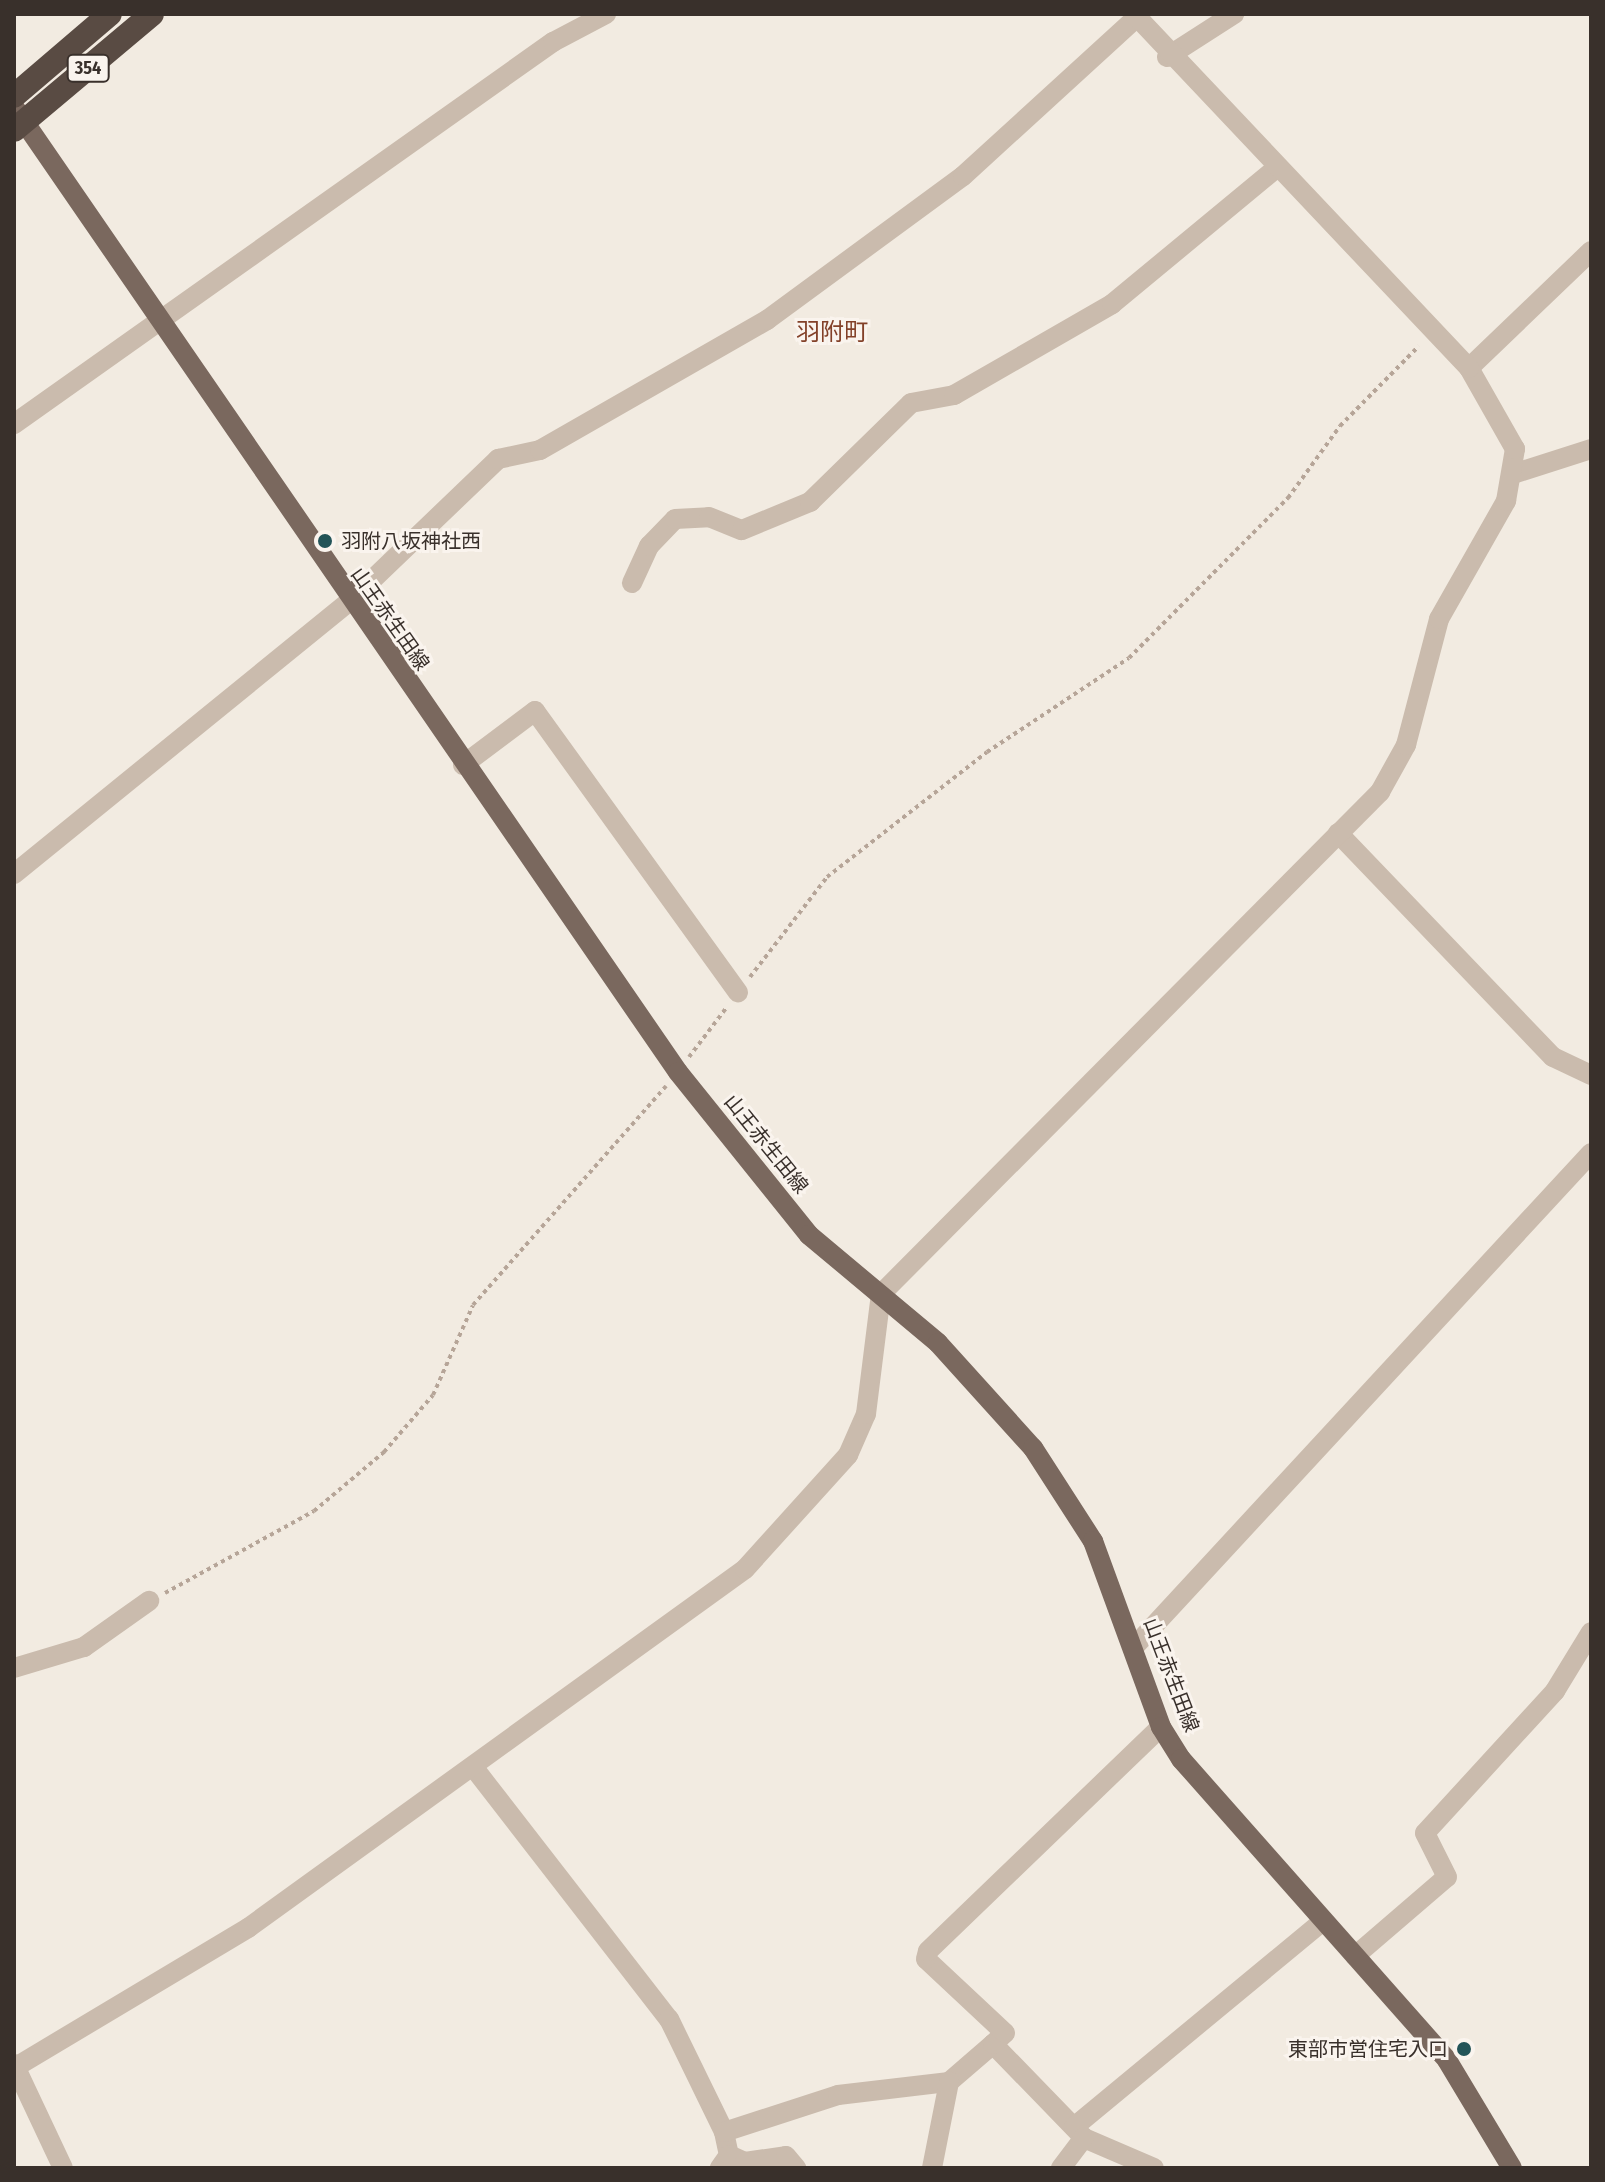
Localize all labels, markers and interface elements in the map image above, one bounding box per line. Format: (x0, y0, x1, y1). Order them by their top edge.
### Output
road number: 354 (66, 54, 110, 82)
district label: 羽附町 (796, 319, 868, 347)
place label: 羽附八坂神社西 (341, 529, 481, 553)
marker: 羽附八坂神社西 (316, 532, 334, 550)
street label: 山王赤生田線 (346, 563, 434, 675)
street label: 山王赤生田線 (719, 1090, 813, 1198)
street label: 山王赤生田線 (1138, 1615, 1204, 1735)
place label: 東部市営住宅入口 (1288, 2037, 1448, 2061)
marker: 東部市営住宅入口 (1455, 2040, 1473, 2058)

